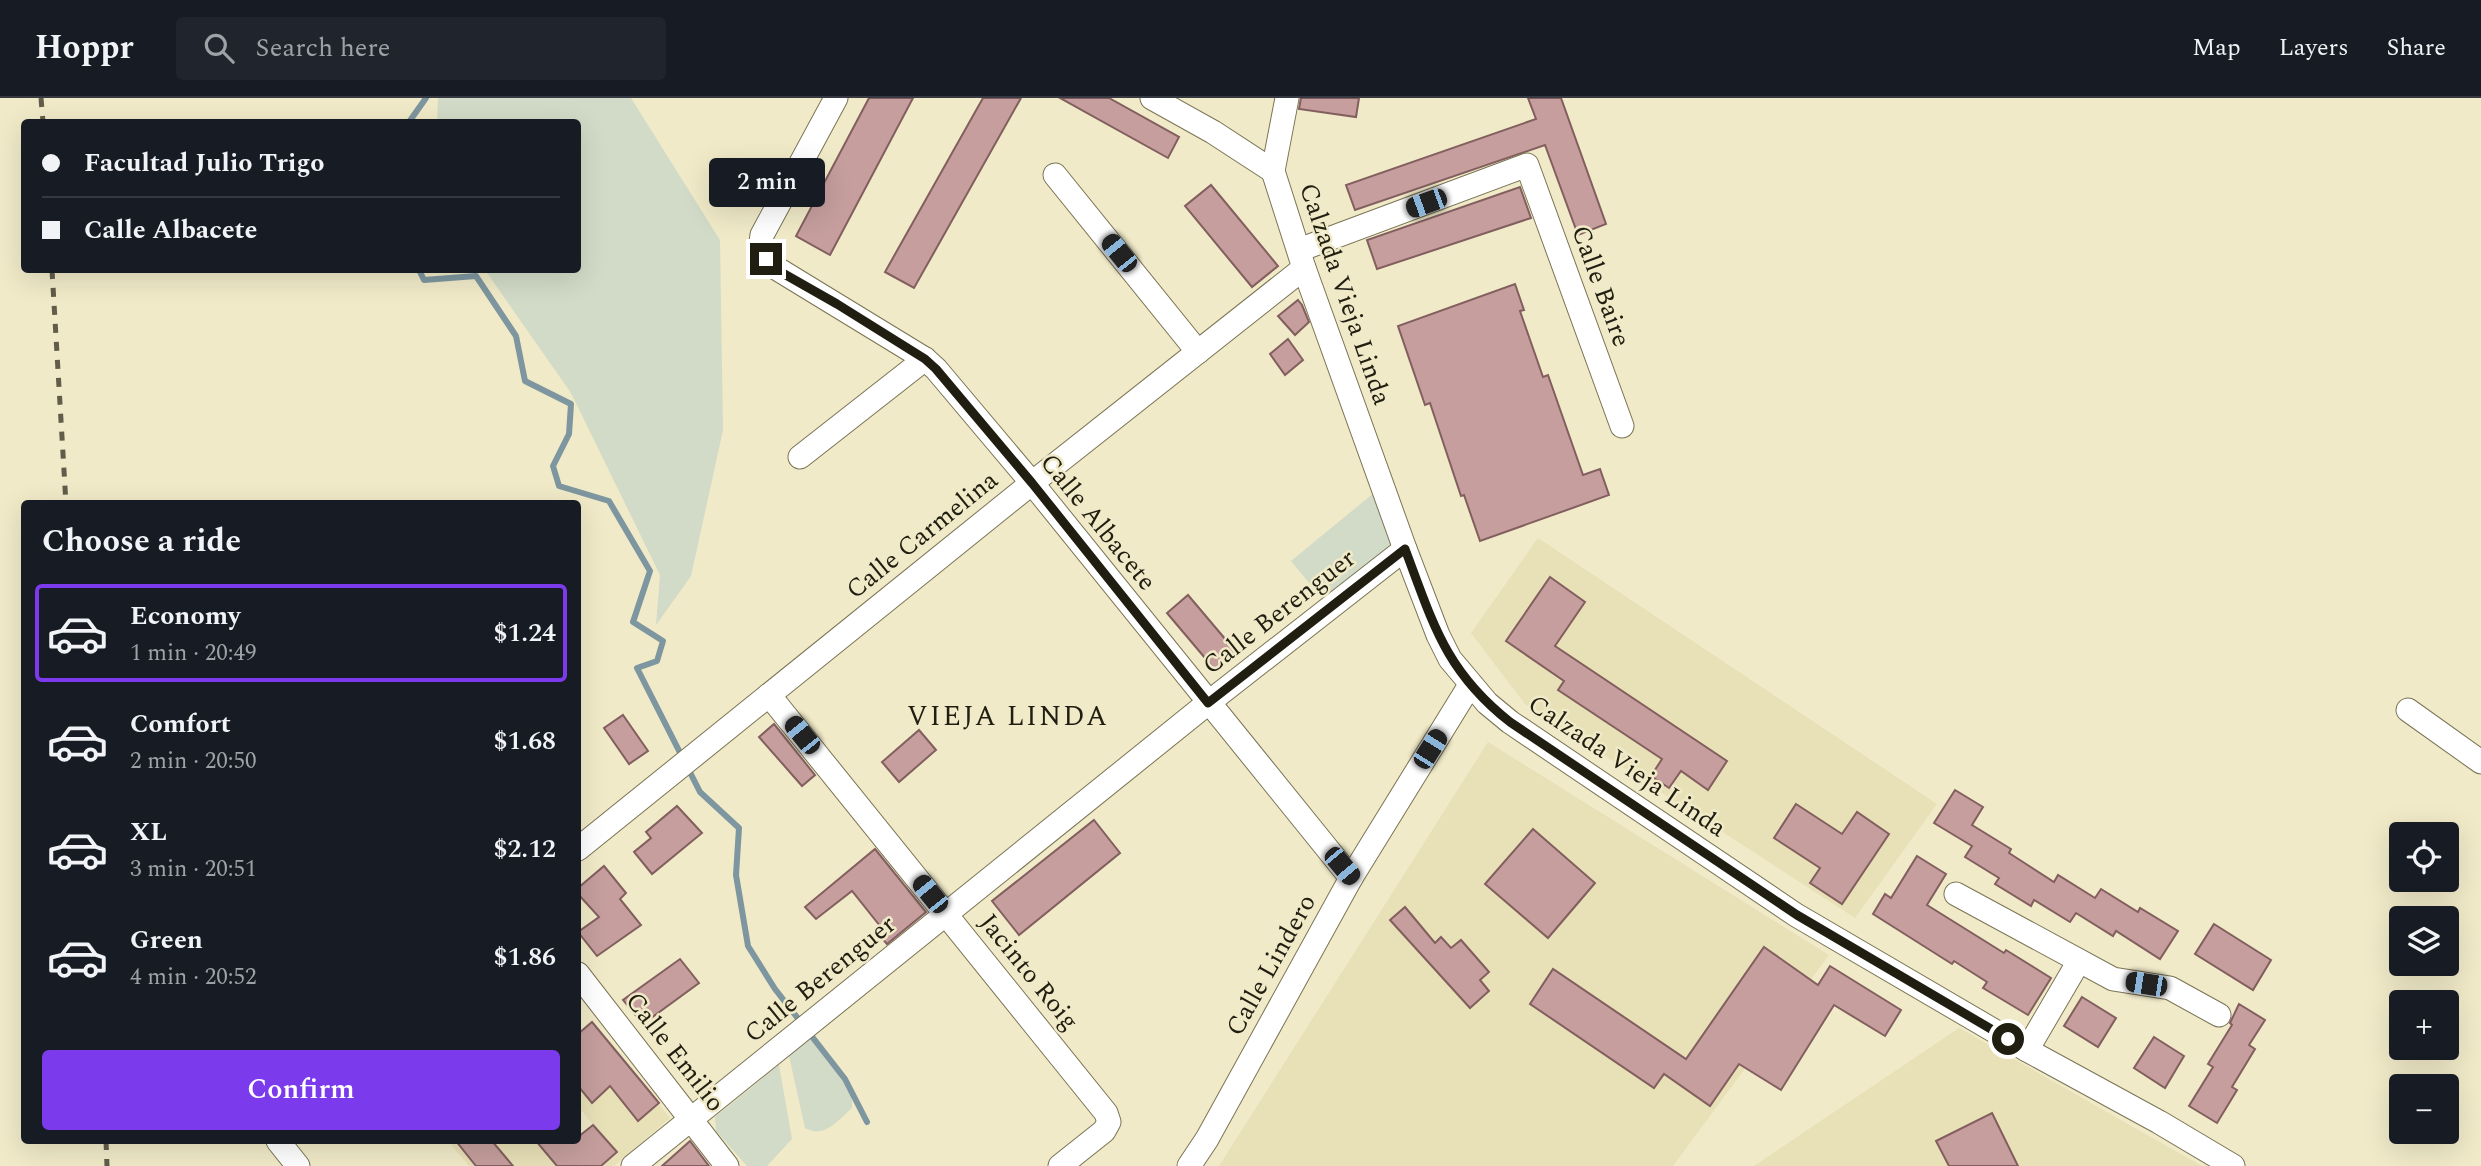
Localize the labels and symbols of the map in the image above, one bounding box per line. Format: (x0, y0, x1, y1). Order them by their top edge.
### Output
callout: 2 min (708, 158, 824, 206)
street label: Calzada Vieja Linda (1288, 178, 1402, 411)
car (1403, 186, 1450, 220)
street label: Calle Baire (1561, 220, 1641, 352)
car (1098, 230, 1141, 276)
route end (750, 243, 782, 275)
street label: Calle Albacete (1030, 445, 1166, 599)
street label: Calle Carmelina (837, 461, 1007, 609)
street label: Calle Berenguer (1194, 539, 1364, 685)
street label: Calzada Vieja Linda (1519, 684, 1735, 848)
district label: VIEJA LINDA (907, 695, 1109, 738)
car (781, 712, 824, 758)
car (1410, 726, 1451, 772)
car (1321, 843, 1364, 889)
car (909, 871, 952, 917)
street label: Calle Lindero (1215, 887, 1327, 1043)
street label: Calle Berenguer (735, 905, 905, 1053)
street label: Jacinto Roig (969, 905, 1089, 1039)
car (2124, 970, 2169, 998)
street label: Calle Emilio (615, 983, 735, 1121)
route start (1992, 1023, 2024, 1055)

